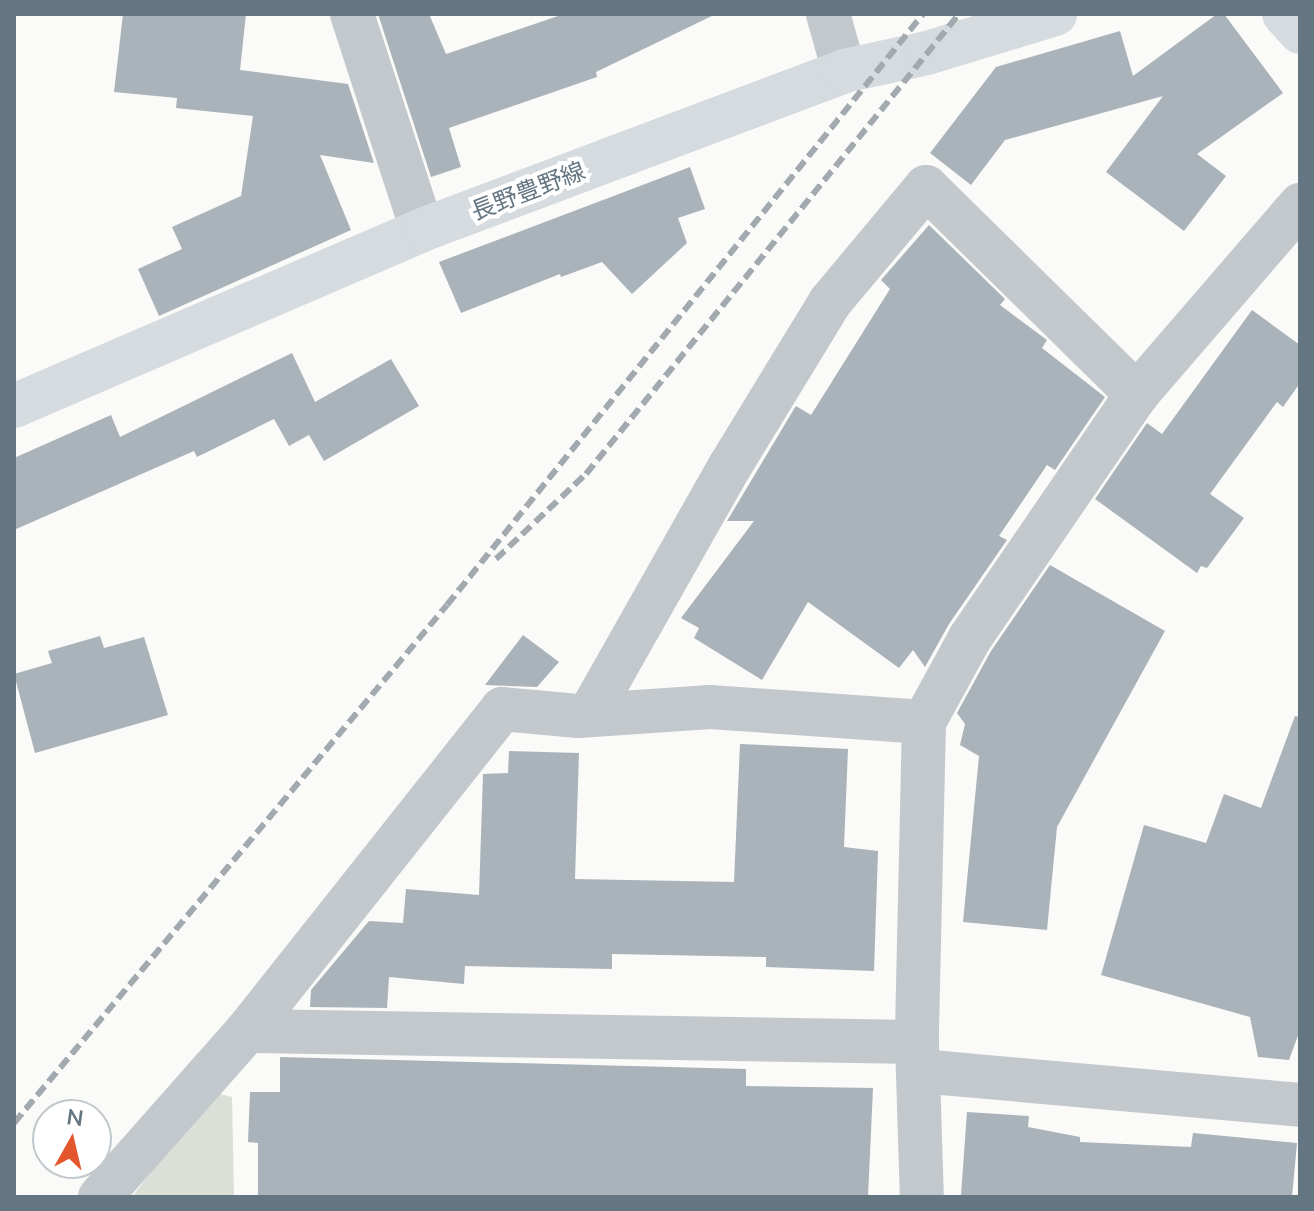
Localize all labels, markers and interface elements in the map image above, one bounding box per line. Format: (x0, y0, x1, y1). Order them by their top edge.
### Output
street label: 長野豊野線 (467, 156, 589, 226)
north arrow (32, 1099, 112, 1179)
text: N (65, 1102, 85, 1132)

